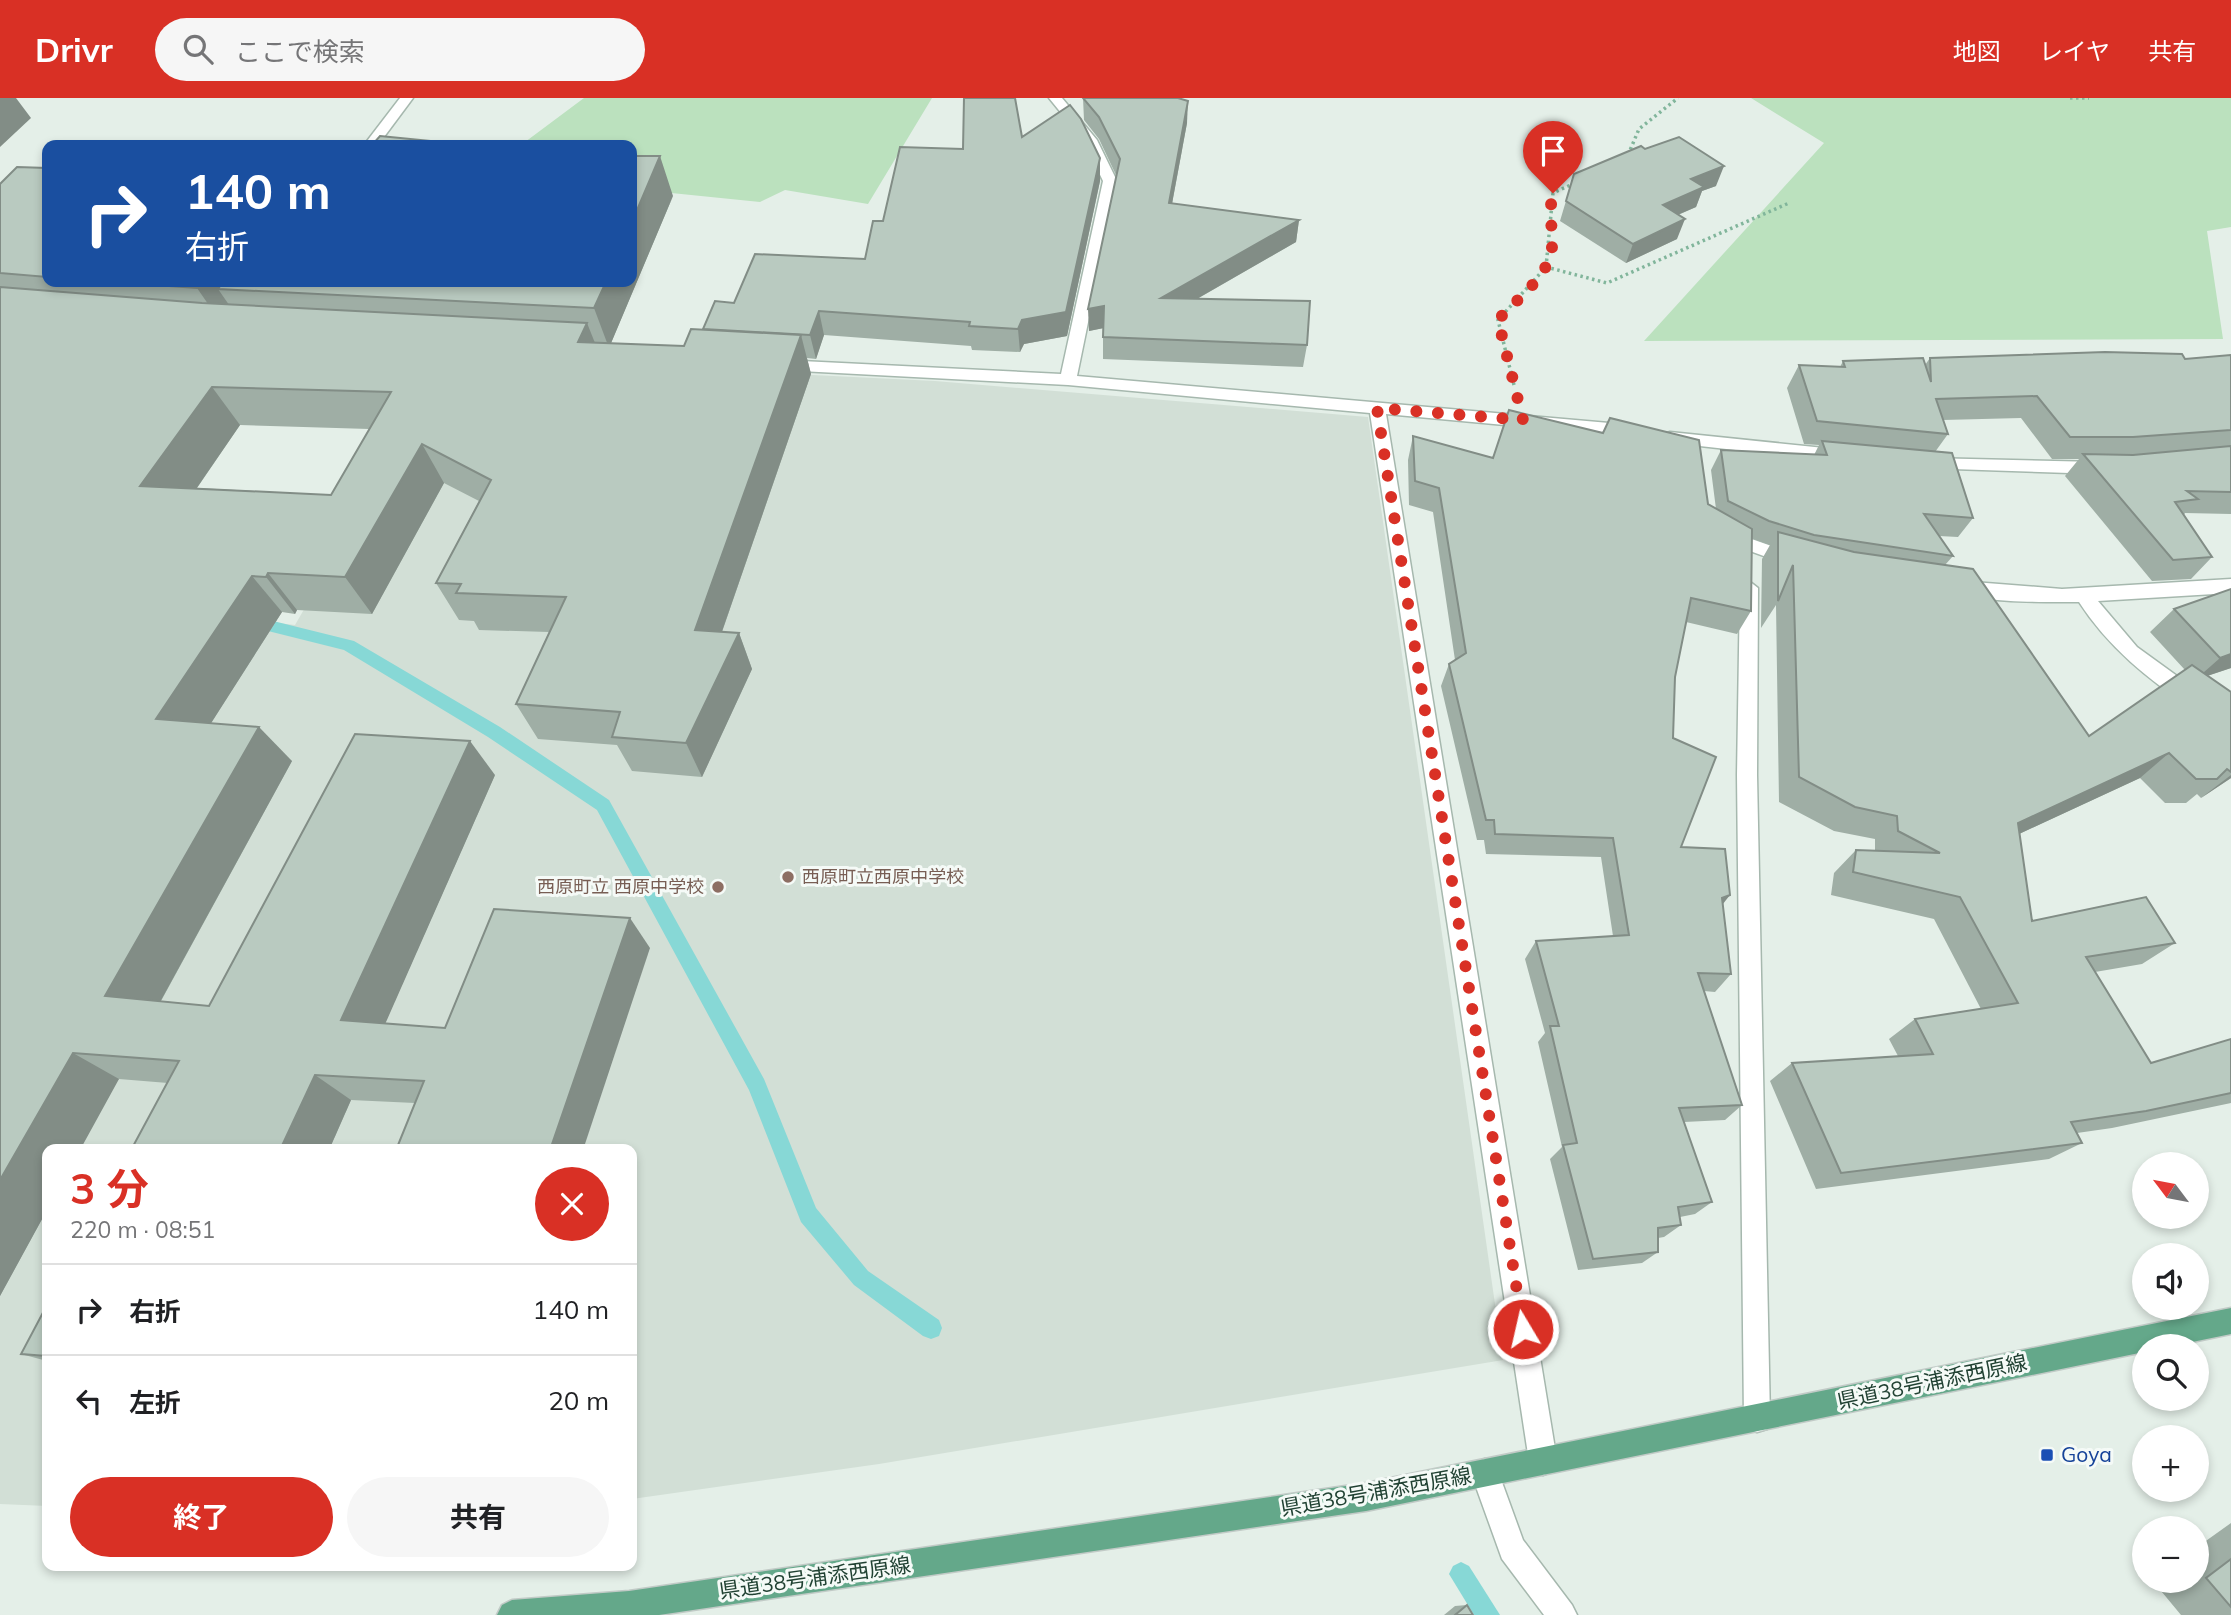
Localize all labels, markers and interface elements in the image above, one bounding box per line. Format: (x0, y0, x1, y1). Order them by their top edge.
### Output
search box (155, 18, 645, 81)
text: Drivr (35, 29, 113, 70)
icon: search (179, 30, 217, 68)
text: ここで検索 (235, 35, 365, 68)
text: 地図 (1953, 36, 2001, 66)
text: レイヤ (2039, 36, 2110, 66)
text: 共有 (2148, 36, 2196, 66)
pin (1523, 121, 1583, 193)
icon: arrive (1534, 132, 1572, 170)
text: 140 m (185, 160, 331, 221)
icon: right (70, 168, 161, 259)
text: 右折 (185, 226, 249, 266)
place label: 西原町立西原中学校 (802, 865, 964, 888)
marker: 西原町立西原中学校 (780, 869, 796, 885)
place label: 西原町立 西原中学校 (537, 875, 704, 898)
marker: 西原町立 西原中学校 (710, 879, 726, 895)
north arrow (2132, 1152, 2208, 1228)
map controls (2132, 1152, 2209, 1593)
text: 3 分 (70, 1162, 149, 1215)
button: close (535, 1167, 609, 1241)
text: 220 m · 08:51 (70, 1215, 215, 1244)
button: sound (2132, 1243, 2209, 1320)
icon: right (70, 1291, 108, 1329)
position arrow (1486, 1292, 1560, 1366)
text: 140 m (533, 1293, 609, 1326)
text: 右折 (129, 1295, 181, 1328)
button: search (2132, 1334, 2209, 1411)
street label: 県道38号浦添西原線 (1835, 1348, 2029, 1414)
icon: left (70, 1382, 108, 1420)
text: 20 m (548, 1384, 609, 1417)
text: 左折 (129, 1386, 181, 1419)
button: + (2132, 1425, 2209, 1502)
place label: Goya (2061, 1441, 2112, 1467)
marker: Goya (2039, 1447, 2055, 1463)
street label: 県道38号浦添西原線 (1278, 1461, 1473, 1521)
button: 終了 (70, 1477, 333, 1557)
button: 共有 (347, 1477, 609, 1557)
button: − (2132, 1516, 2209, 1593)
street label: 県道38号浦添西原線 (717, 1551, 912, 1603)

